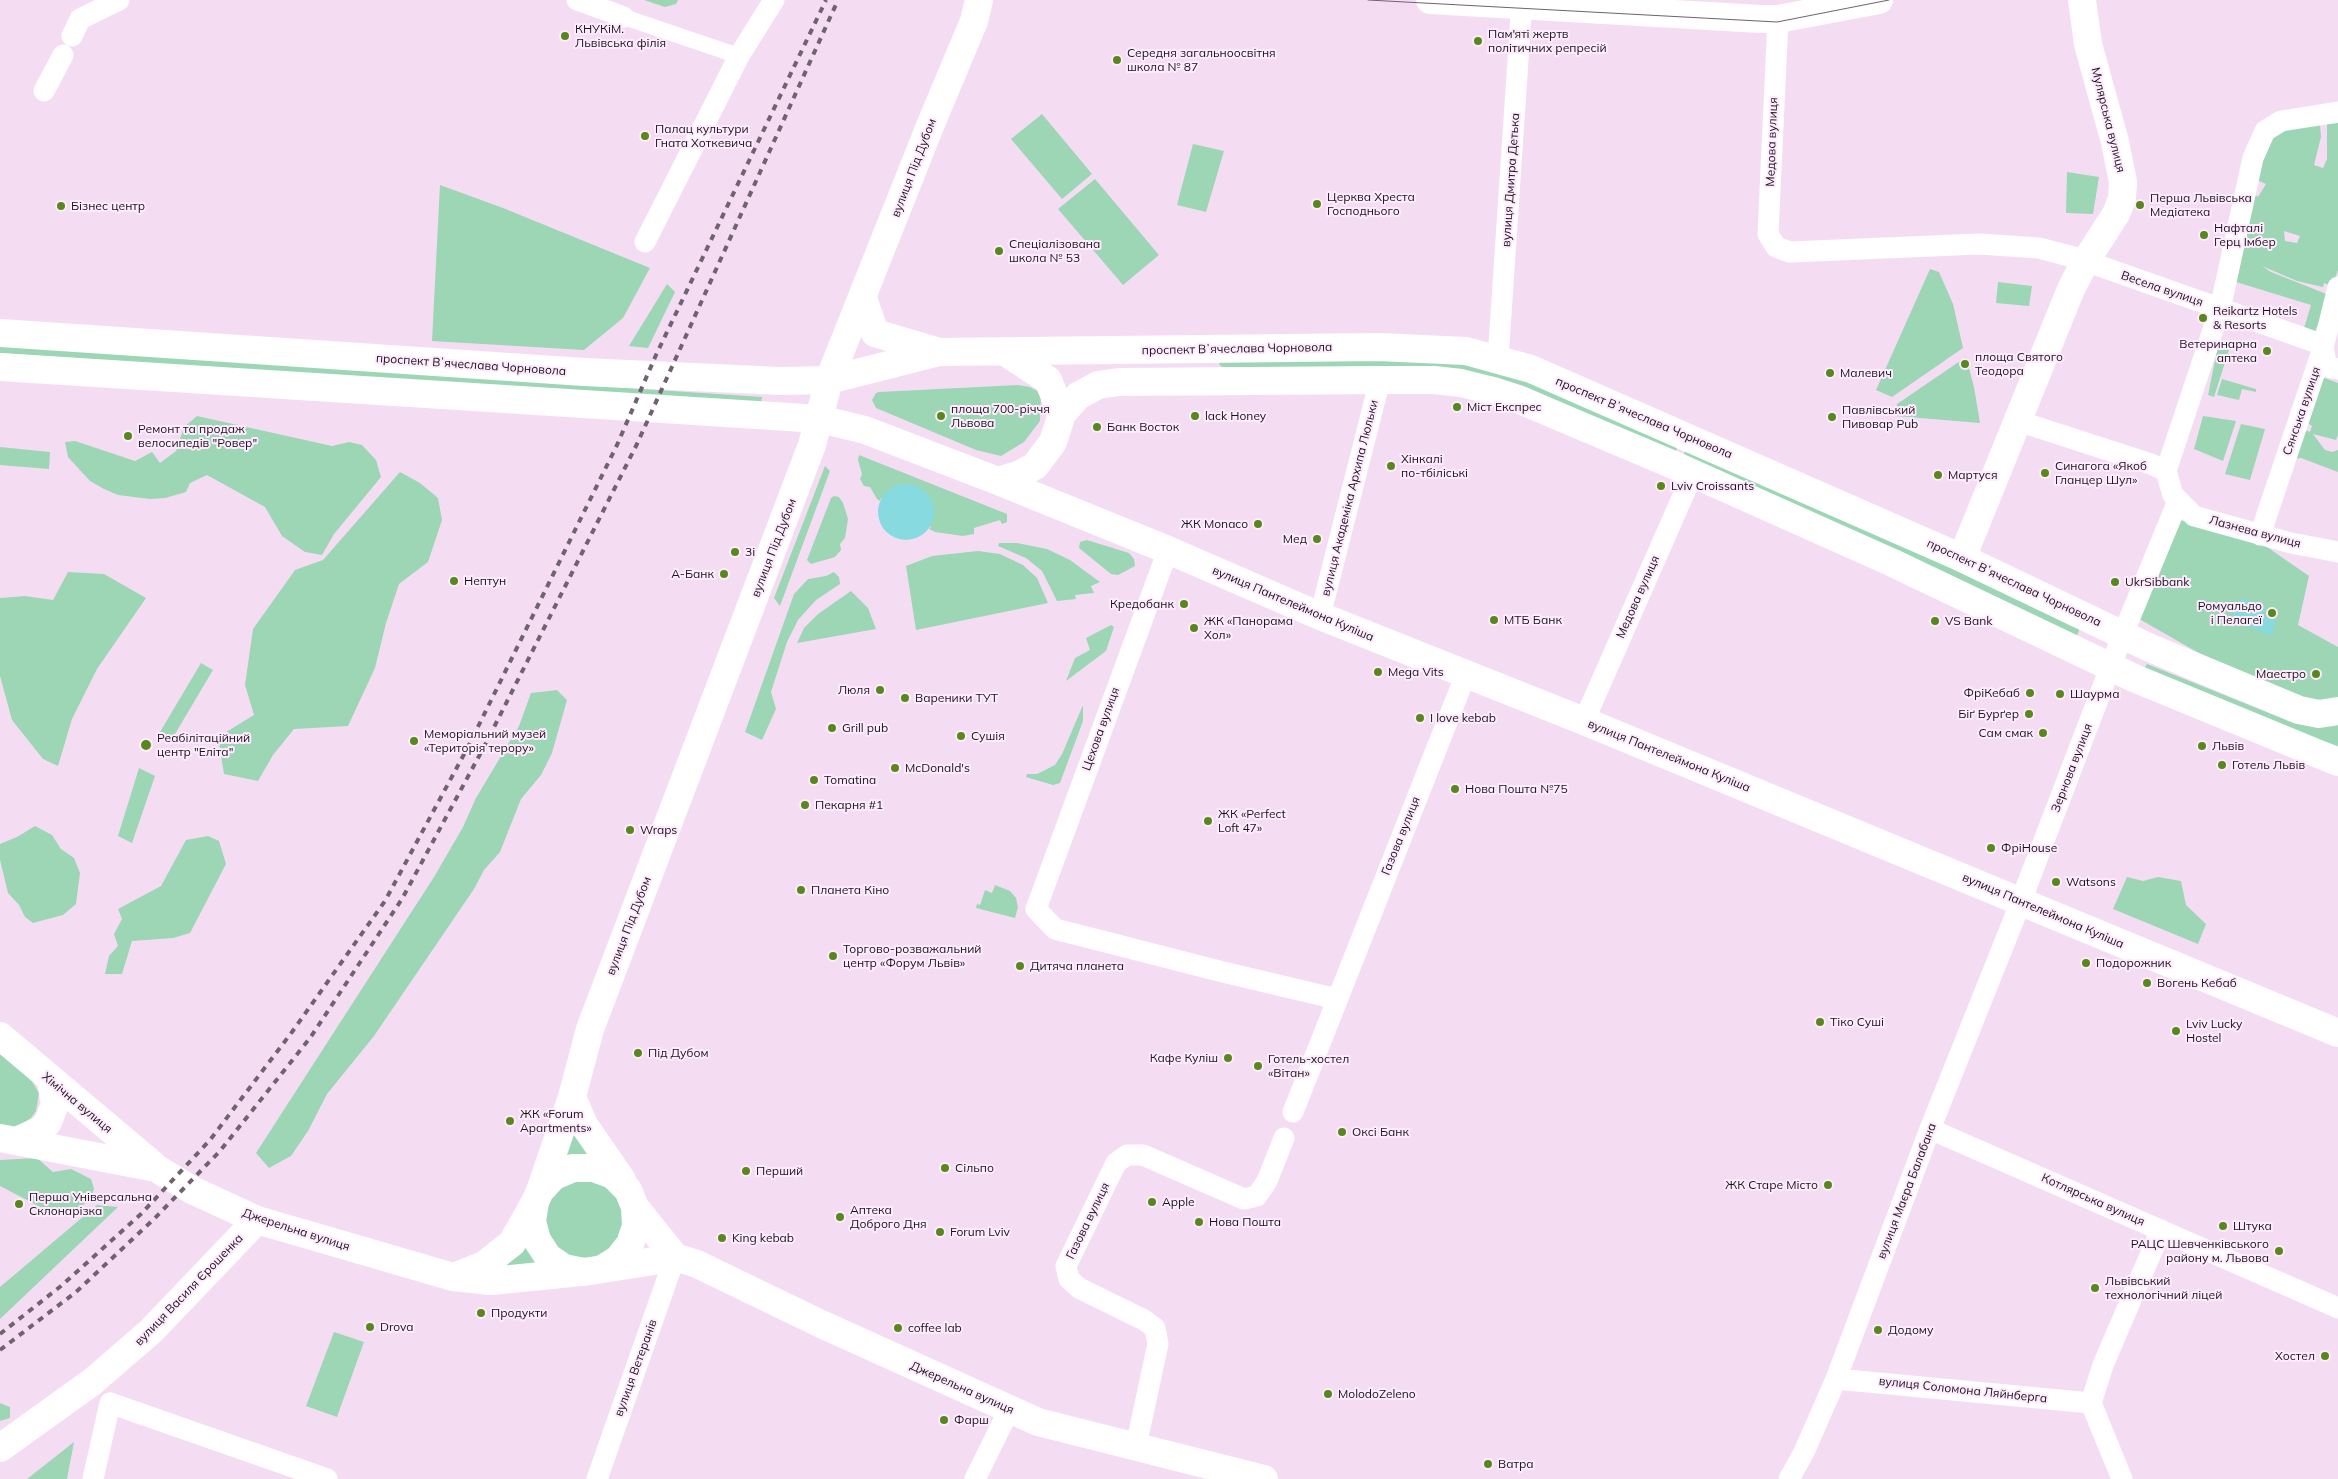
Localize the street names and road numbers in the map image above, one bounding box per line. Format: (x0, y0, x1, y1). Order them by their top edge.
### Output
street label: Мулярська вулиця (2088, 66, 2128, 174)
street label: Медова вулиця (1763, 97, 1781, 187)
street label: вулиця Дмитра Детька (1499, 113, 1523, 247)
street label: вулиця Під Дубом (889, 117, 939, 219)
street label: Весела вулиця (2119, 268, 2205, 310)
street label: проспект Вʼячеслава Чорновола (1142, 340, 1332, 358)
street label: проспект Вʼячеслава Чорновола (375, 351, 567, 379)
street label: Сянська вулиця (2280, 365, 2324, 457)
street label: проспект Вʼячеслава Чорновола (1553, 374, 1735, 462)
street label: вулиця Академіка Архипа Люльки (1319, 398, 1381, 598)
street label: вулиця Під Дубом (749, 497, 799, 599)
street label: Лазнева вулиця (2208, 513, 2302, 551)
street label: проспект Вʼячеслава Чорновола (1925, 536, 2103, 630)
street label: Медова вулиця (1613, 553, 1663, 641)
street label: вулиця Пантелеймона Куліша (1210, 563, 1376, 645)
street label: Цехова вулиця (1079, 685, 1123, 773)
street label: вулиця Пантелеймона Куліша (1586, 717, 1752, 795)
street label: Зернова вулиця (2048, 722, 2096, 814)
street label: Газова вулиця (1379, 795, 1423, 877)
street label: вулиця Пантелеймона Куліша (1960, 870, 2126, 952)
street label: вулиця Під Дубом (604, 875, 654, 977)
street label: Хімічна вулиця (39, 1069, 115, 1137)
street label: вулиця Маєра Балабана (1874, 1121, 1940, 1261)
street label: Котлярська вулиця (2039, 1171, 2147, 1229)
street label: Газова вулиця (1063, 1180, 1113, 1262)
street label: Джерельна вулиця (240, 1206, 352, 1254)
street label: вулиця Василя Єрошенка (132, 1231, 246, 1349)
street label: вулиця Ветеранів (612, 1317, 660, 1419)
street label: Джерельна вулиця (908, 1359, 1016, 1417)
street label: вулиця Соломона Ляйнберга (1878, 1374, 2048, 1406)

